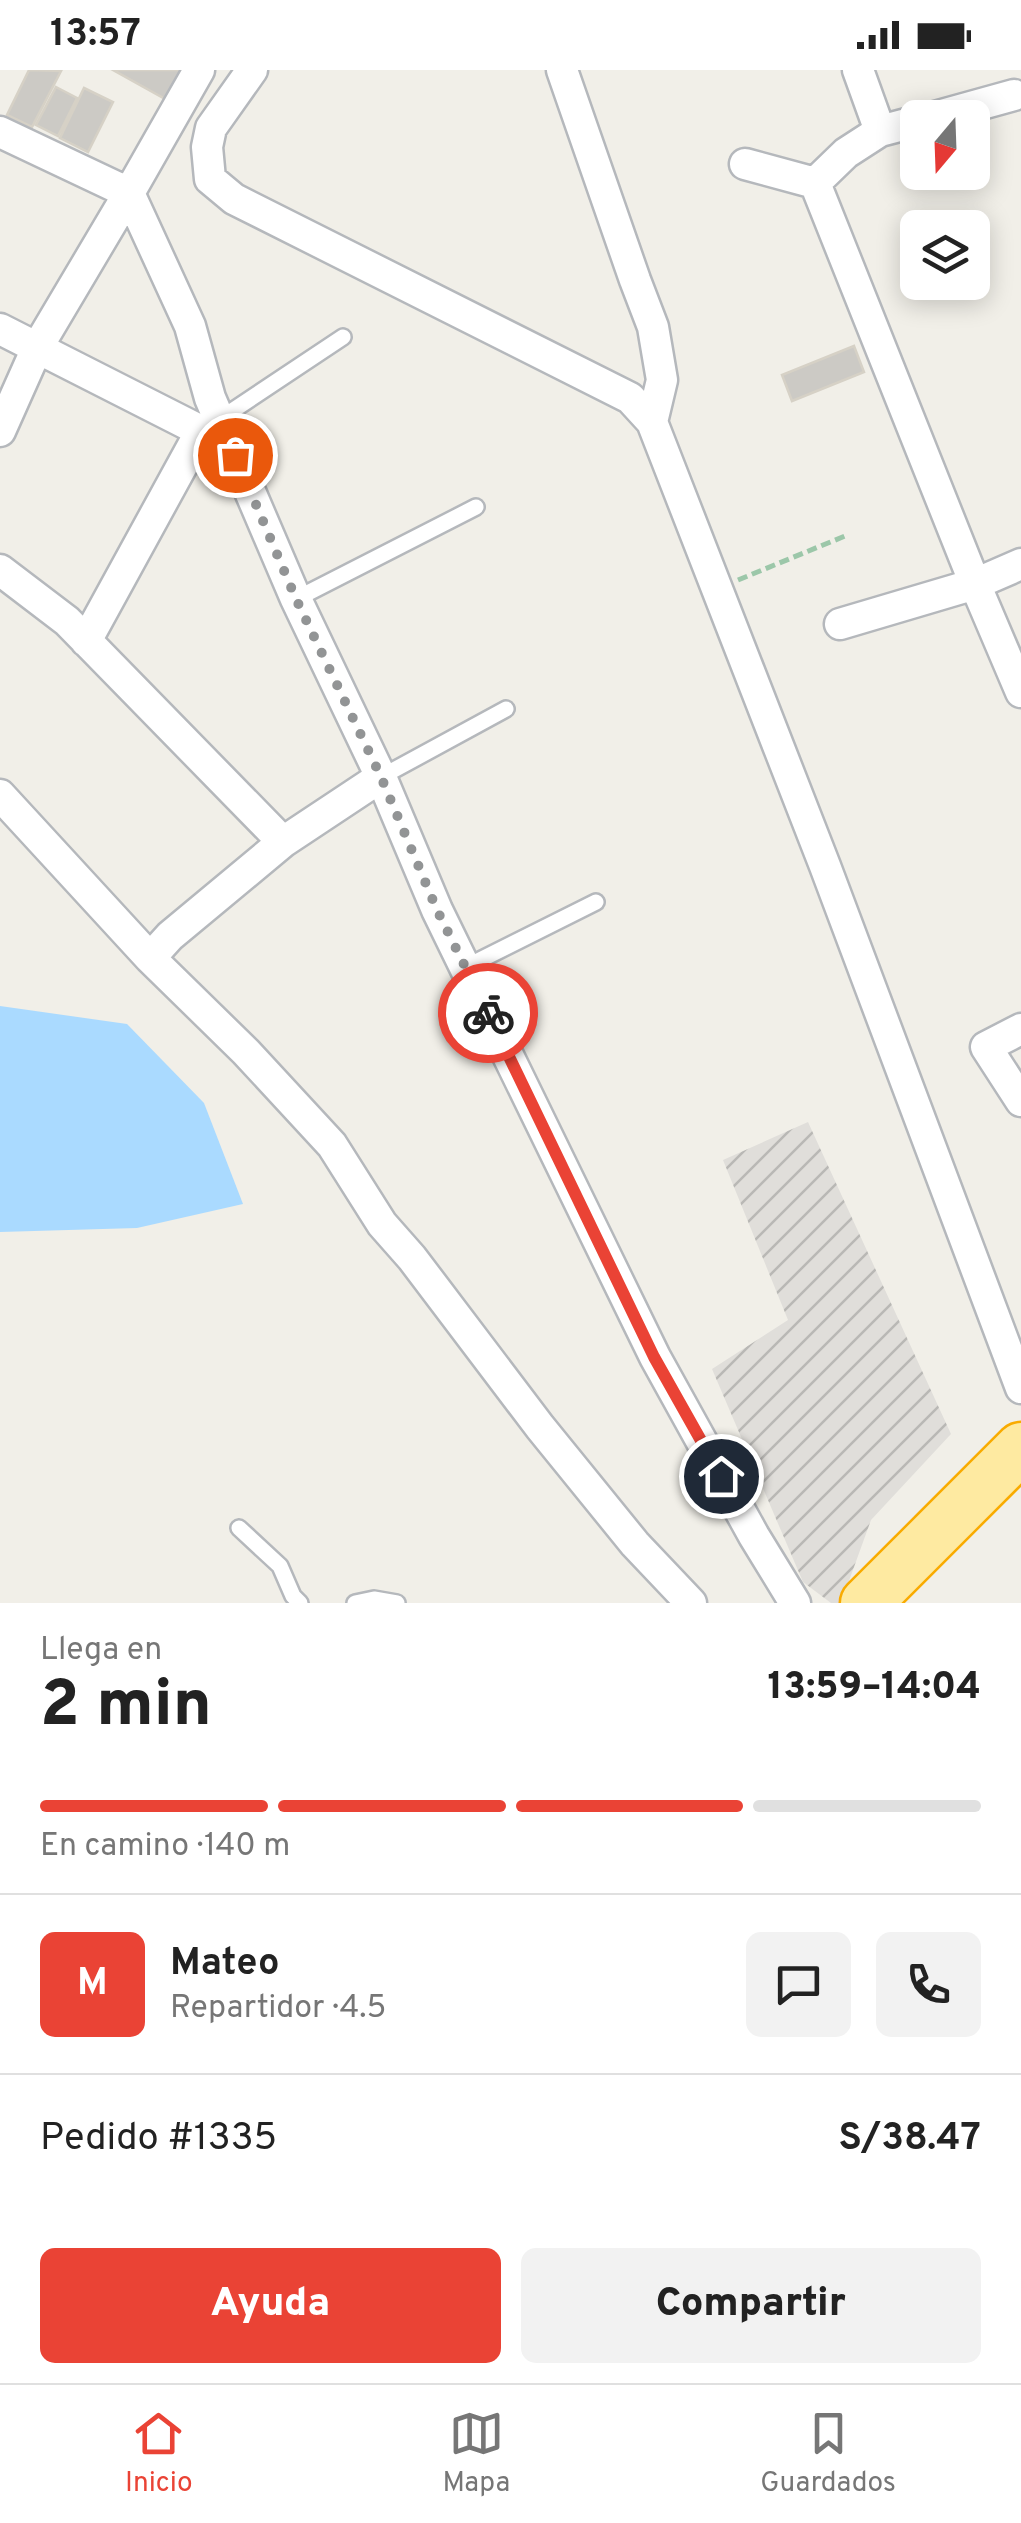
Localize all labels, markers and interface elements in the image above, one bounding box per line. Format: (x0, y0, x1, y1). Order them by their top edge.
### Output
text: 13:57 (50, 11, 141, 60)
north arrow (900, 100, 990, 190)
map controls (900, 100, 990, 300)
button: layers (900, 210, 990, 300)
pin (193, 413, 278, 498)
icon: bag (208, 428, 263, 483)
courier (438, 963, 538, 1063)
icon: bike (461, 986, 516, 1041)
pin (679, 1434, 764, 1519)
icon: home (694, 1449, 749, 1504)
text: Llega en (40, 1631, 162, 1671)
text: 13:59–14:04 (768, 1664, 981, 1713)
text: 2 min (40, 1667, 212, 1749)
text: En camino · 140 m (40, 1827, 290, 1867)
button: chat (746, 1932, 851, 2037)
button: phone (876, 1932, 981, 2037)
text: Mateo (170, 1940, 280, 1989)
text: M (77, 1960, 108, 2009)
text: Repartidor · 4.5 (170, 1989, 386, 2029)
text: Pedido #1335 (40, 2115, 277, 2164)
text: S/38.47 (839, 2115, 981, 2164)
button: Ayuda (40, 2248, 501, 2363)
button: Compartir (521, 2248, 981, 2363)
tab: Inicio (125, 2406, 193, 2502)
tab: Mapa (443, 2406, 510, 2502)
tab: Guardados (760, 2406, 896, 2502)

